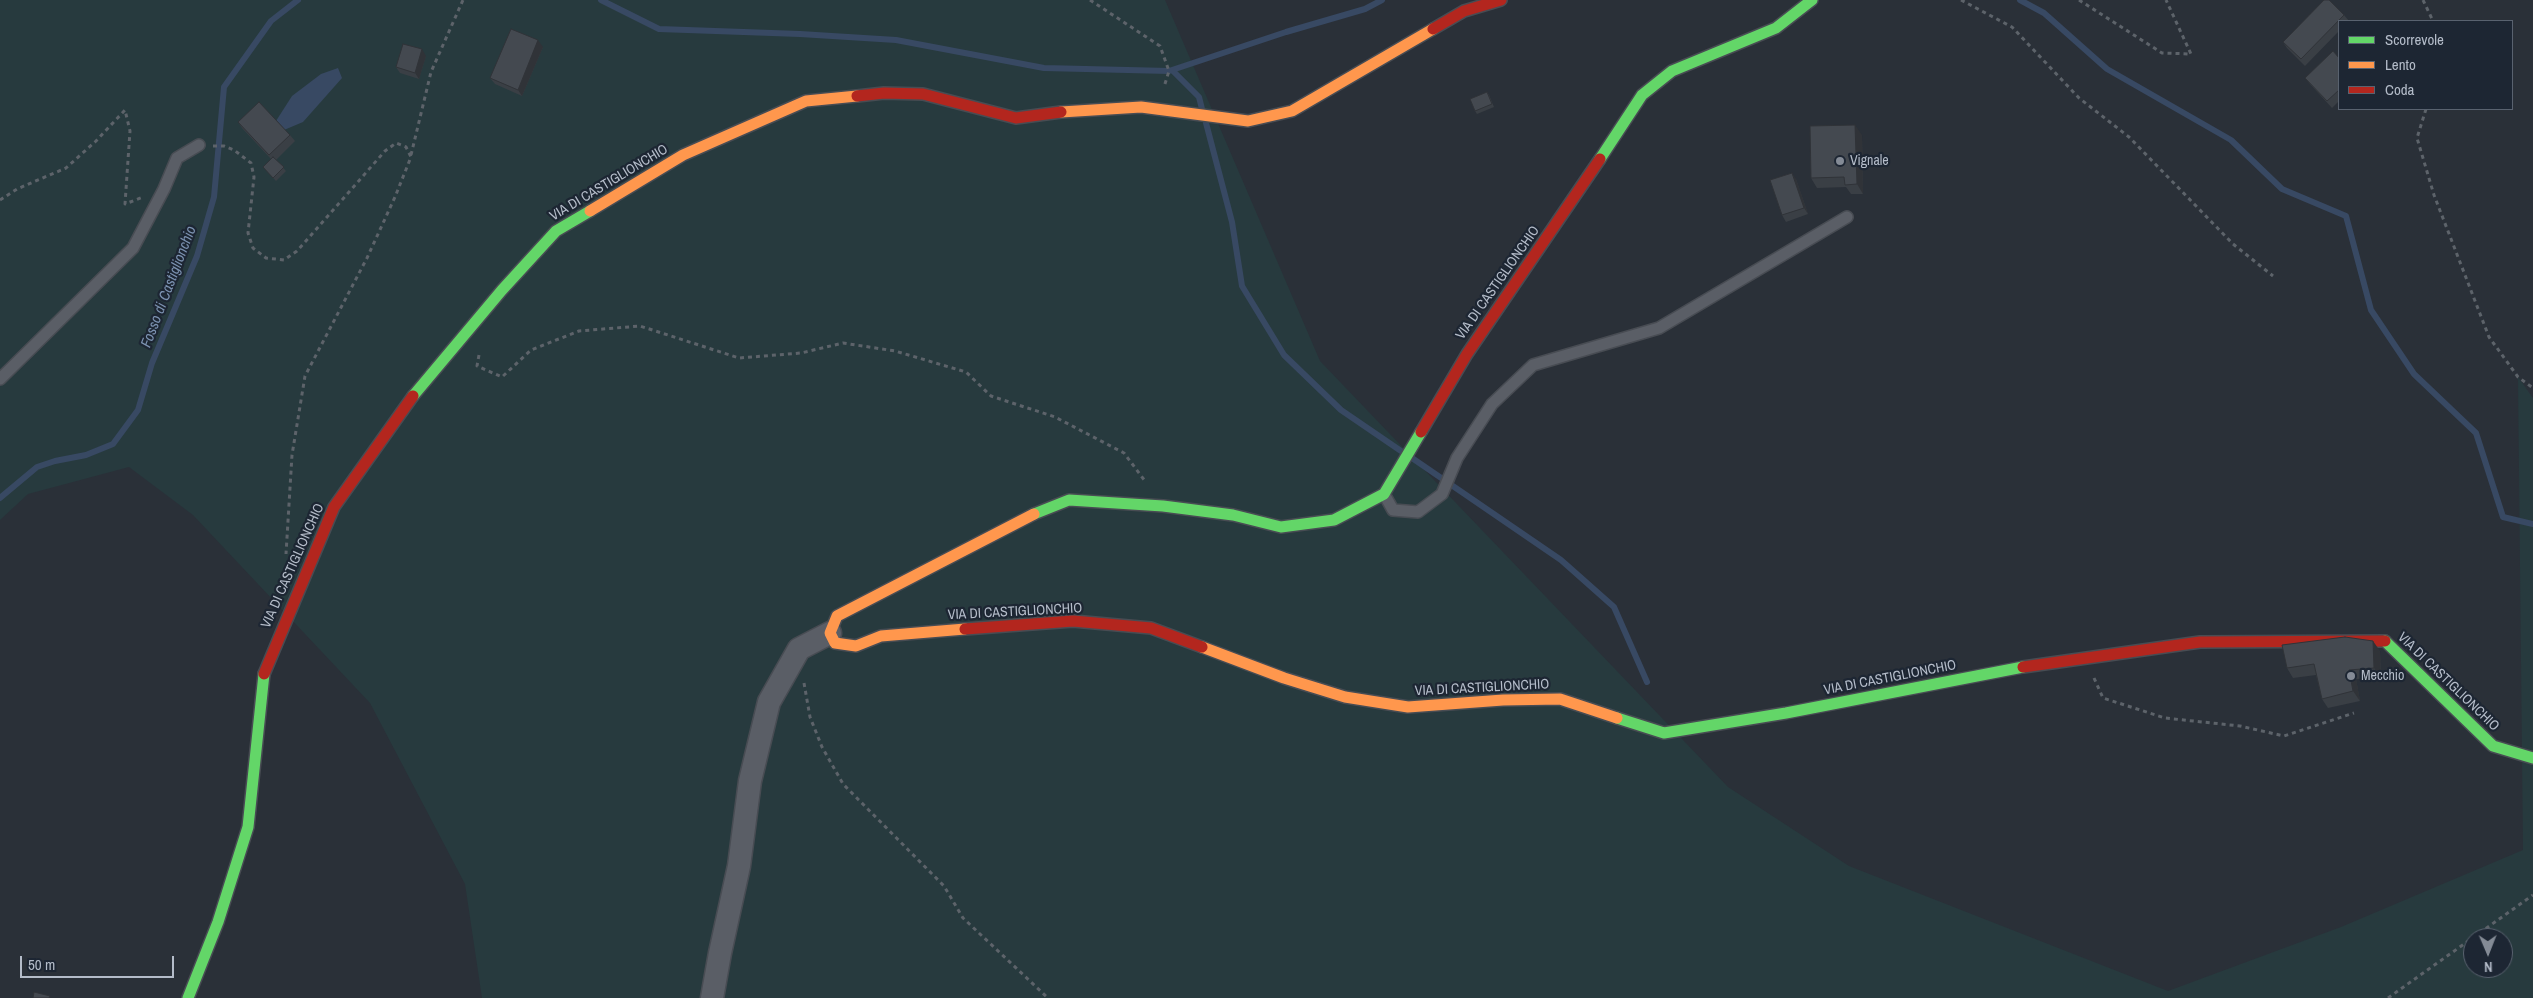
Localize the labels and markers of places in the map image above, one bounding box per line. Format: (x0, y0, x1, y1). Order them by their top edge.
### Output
place label: Vignale (1850, 153, 1889, 169)
marker: Vignale (1834, 155, 1846, 167)
place label: Mecchio (2361, 668, 2404, 684)
marker: Mecchio (2345, 670, 2357, 682)

